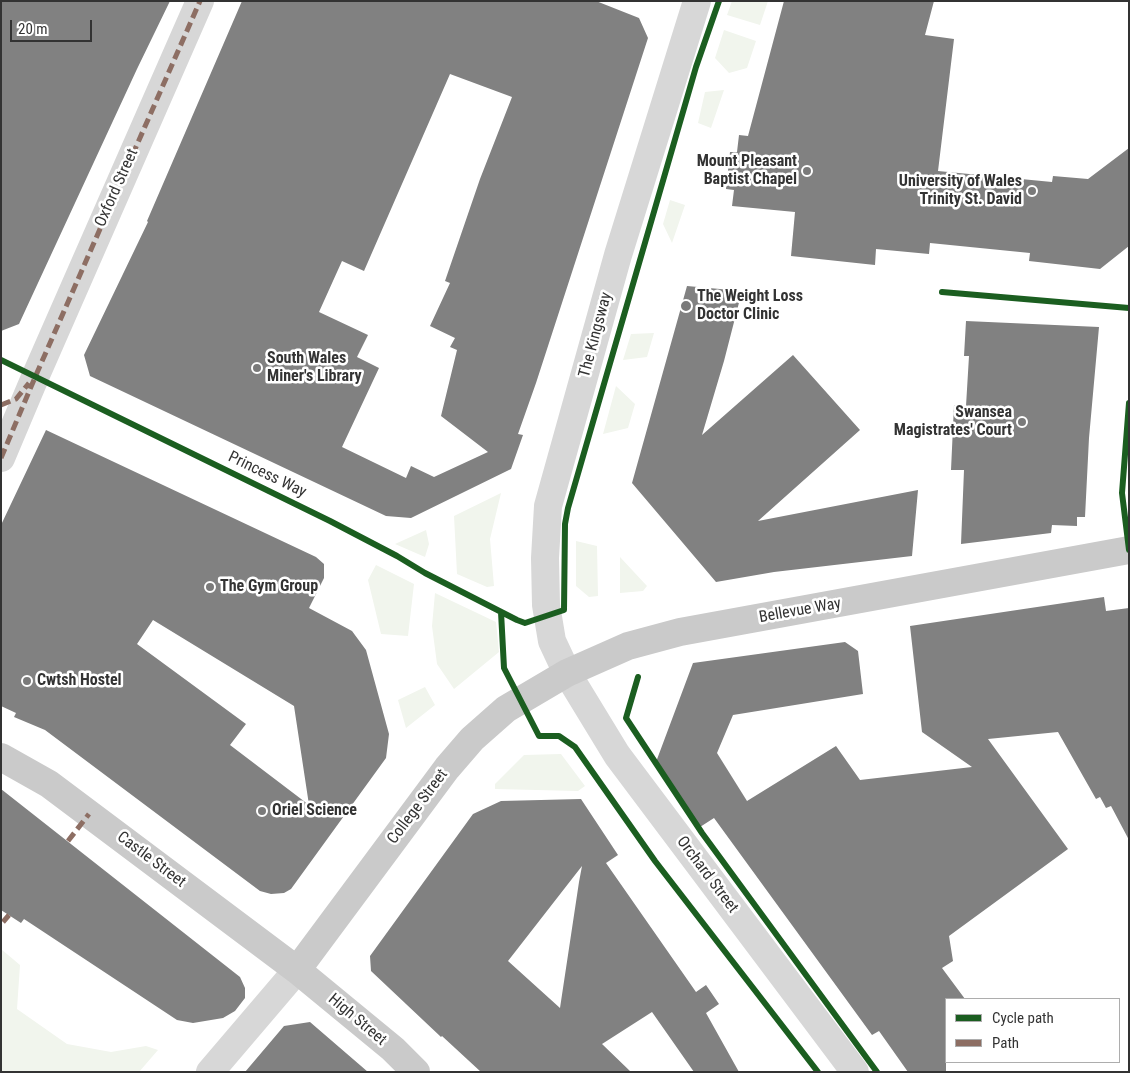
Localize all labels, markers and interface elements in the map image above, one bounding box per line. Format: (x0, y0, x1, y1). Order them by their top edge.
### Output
scale bar (12, 10, 95, 42)
text: 20 m (18, 20, 48, 38)
street label: Oxford Street (91, 146, 143, 230)
place label: Mount Pleasant Baptist Chapel (697, 152, 797, 190)
marker: Mount Pleasant Baptist Chapel (801, 165, 813, 177)
place label: University of Wales Trinity St. David (899, 172, 1022, 210)
marker: University of Wales Trinity St. David (1026, 185, 1038, 197)
place label: The Weight Loss Doctor Clinic (697, 287, 803, 325)
street label: The Kingsway (575, 290, 617, 380)
marker: The Weight Loss Doctor Clinic (679, 299, 693, 313)
place label: South Wales Miner's Library (267, 349, 362, 387)
marker: South Wales Miner's Library (251, 362, 263, 374)
place label: Swansea Magistrates' Court (894, 403, 1012, 441)
marker: Swansea Magistrates' Court (1016, 416, 1028, 428)
street label: Princess Way (225, 448, 309, 502)
place label: The Gym Group (220, 577, 318, 597)
marker: The Gym Group (204, 581, 216, 593)
street label: Bellevue Way (758, 594, 842, 628)
place label: Cwtsh Hostel (37, 671, 122, 691)
marker: Cwtsh Hostel (21, 675, 33, 687)
street label: College Street (384, 766, 452, 848)
place label: Oriel Science (272, 801, 357, 821)
marker: Oriel Science (256, 805, 268, 817)
street label: Castle Street (113, 828, 189, 892)
street label: Orchard Street (672, 833, 742, 917)
street label: High Street (324, 990, 390, 1050)
legend (945, 998, 1120, 1063)
text: Cycle path (992, 1009, 1054, 1027)
text: Path (992, 1034, 1019, 1052)

